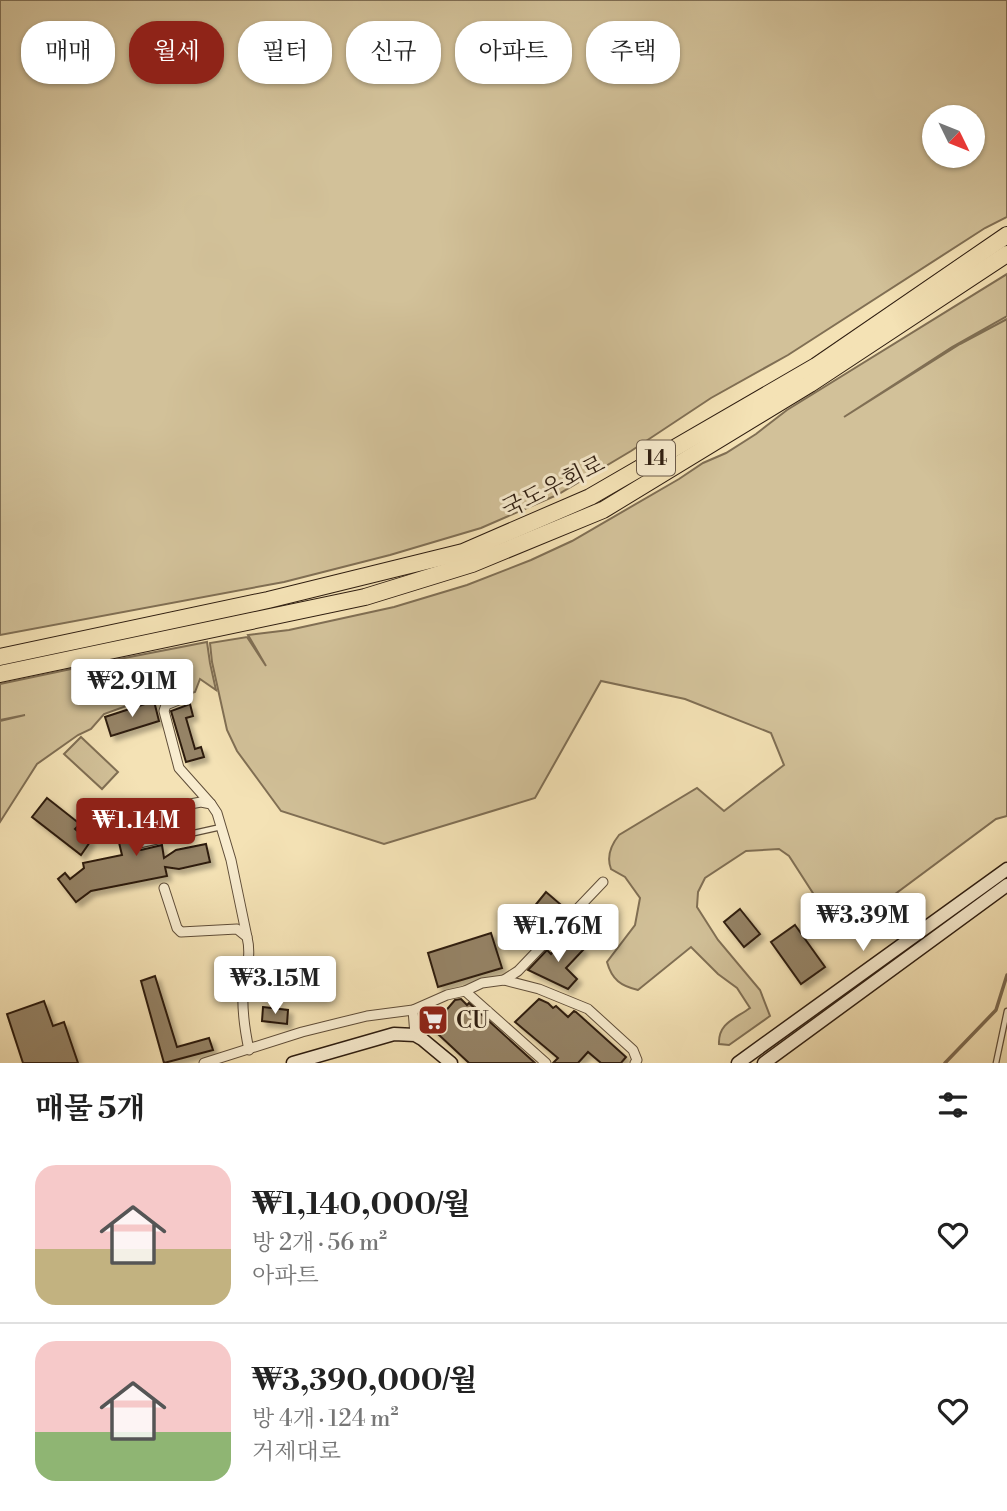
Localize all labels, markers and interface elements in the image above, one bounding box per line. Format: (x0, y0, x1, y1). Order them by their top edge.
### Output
chip: 매매 (21, 21, 115, 84)
chip: 월세 (129, 21, 224, 84)
chip: 필터 (238, 21, 332, 84)
chip: 신규 (346, 21, 441, 84)
chip: 아파트 (455, 21, 572, 84)
chip: 주택 (586, 21, 680, 84)
north arrow (922, 105, 985, 168)
map controls (922, 105, 985, 168)
road number: 14 (637, 440, 675, 476)
street label: 국도우회로 (497, 450, 610, 524)
pin: ₩2.91M (75, 660, 189, 719)
text: ₩2.91M (87, 668, 177, 696)
pin: ₩1.14M (79, 798, 193, 858)
text: ₩1.14M (92, 807, 180, 835)
pin: ₩3.39M (806, 894, 920, 953)
text: ₩3.39M (817, 902, 909, 930)
pin: ₩1.76M (501, 904, 615, 964)
text: ₩1.76M (514, 913, 602, 941)
pin: ₩3.15M (218, 956, 332, 1016)
text: ₩3.15M (230, 965, 320, 993)
supermarket icon: CU (416, 1003, 450, 1037)
place label: CU (456, 1007, 489, 1035)
icon: filters (934, 1086, 972, 1124)
text: 매물 5개 (35, 1090, 145, 1128)
text: ₩1,140,000/월 (252, 1186, 471, 1224)
icon: home (91, 1193, 175, 1277)
icon: heart (934, 1216, 972, 1254)
text: 방 2개 · 56 m² (252, 1229, 387, 1257)
text: 아파트 (252, 1262, 319, 1290)
text: ₩3,390,000/월 (252, 1362, 477, 1400)
icon: home (91, 1369, 175, 1453)
icon: heart (934, 1392, 972, 1430)
text: 방 4개 · 124 m² (252, 1405, 398, 1433)
text: 거제대로 (252, 1438, 341, 1466)

